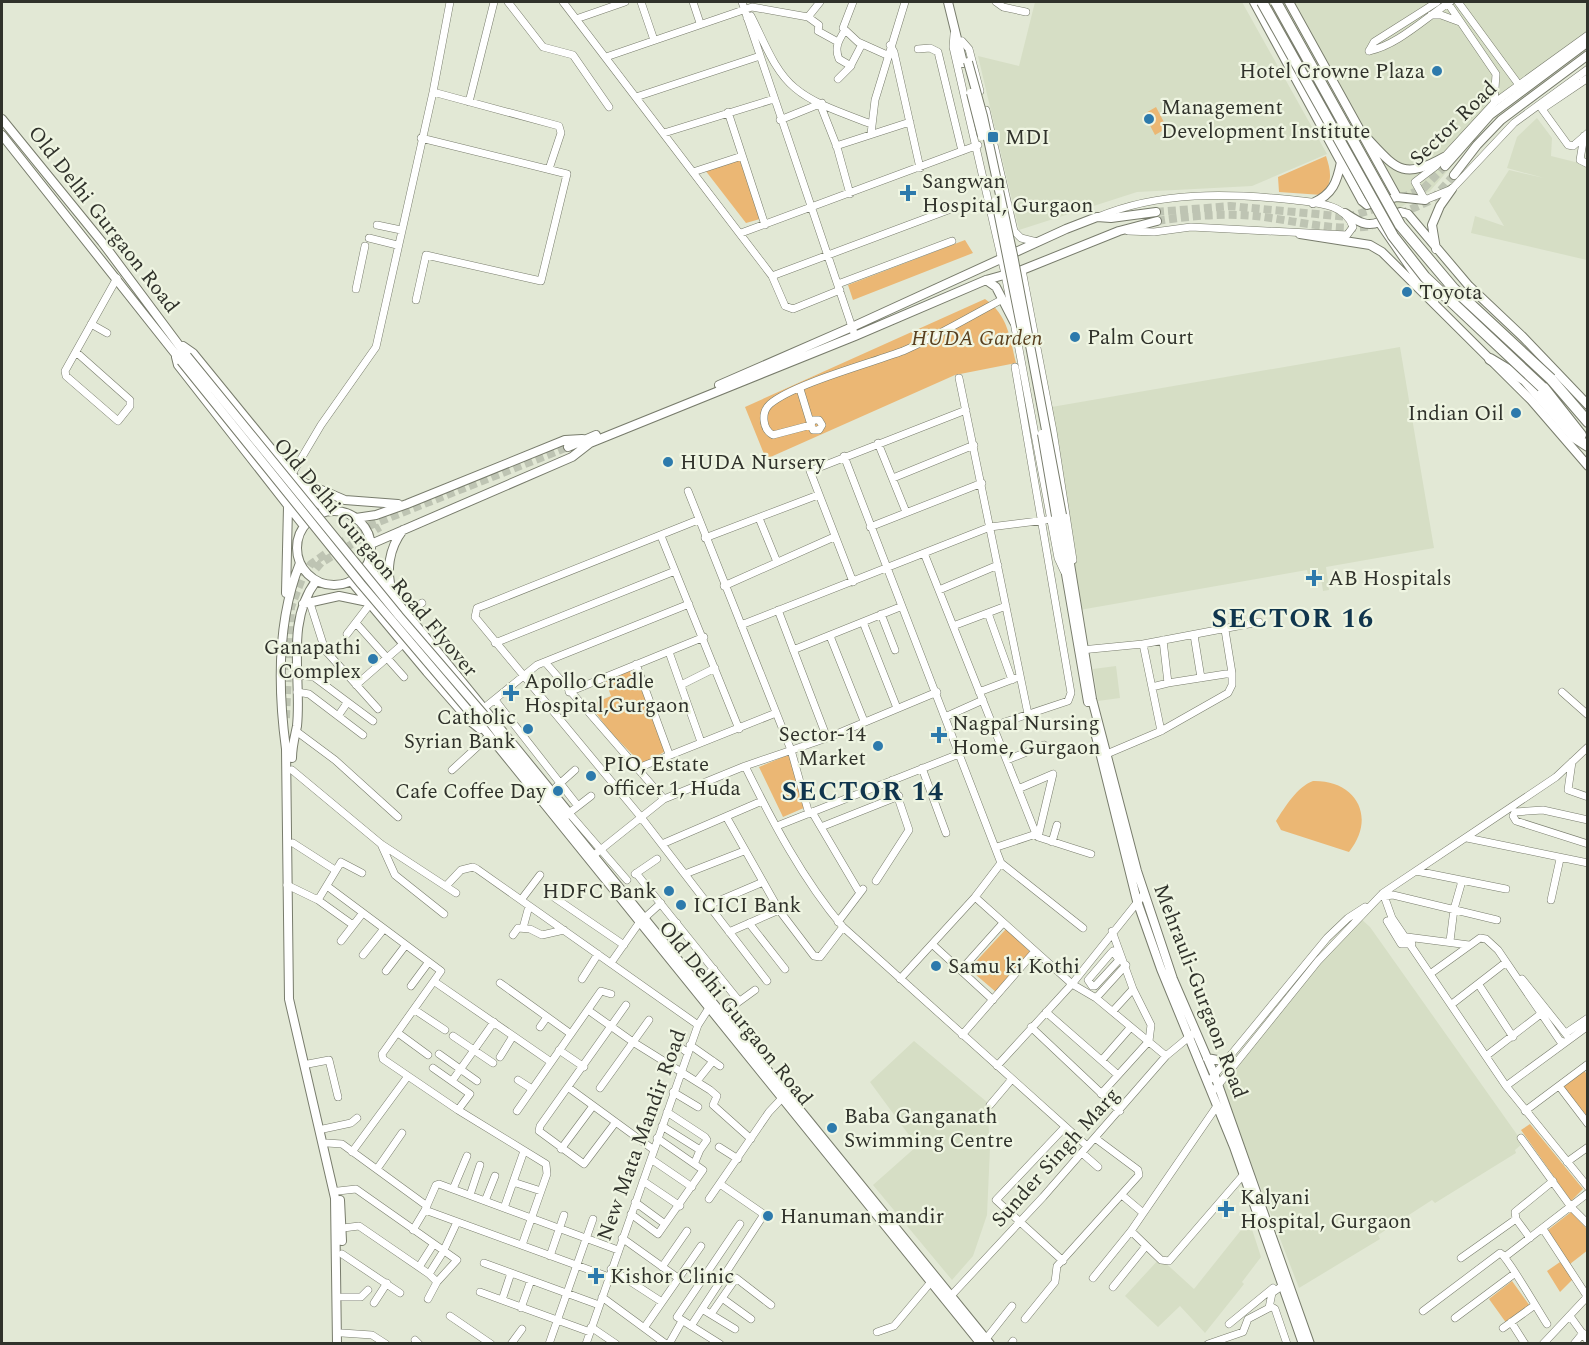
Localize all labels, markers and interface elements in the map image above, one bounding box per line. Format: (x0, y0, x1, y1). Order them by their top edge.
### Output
place label: Hotel Crowne Plaza (1239, 56, 1426, 88)
marker: Hotel Crowne Plaza (1430, 64, 1444, 78)
street label: Sector Road (1402, 73, 1505, 174)
place label: Management Development Institute (1161, 92, 1370, 148)
marker: Management Development Institute (1142, 112, 1156, 126)
street label: Old Delhi Gurgaon Road (20, 119, 187, 320)
place label: MDI (1005, 122, 1050, 154)
marker: MDI (986, 130, 1000, 144)
place label: Sangwan Hospital, Gurgaon (922, 166, 1094, 222)
marker: Sangwan Hospital, Gurgaon (899, 184, 917, 202)
place label: Toyota (1419, 277, 1483, 309)
marker: Toyota (1400, 285, 1414, 299)
place label: Palm Court (1087, 322, 1194, 354)
park label: HUDA Garden (911, 323, 1043, 355)
marker: Palm Court (1068, 330, 1082, 344)
place label: Indian Oil (1408, 398, 1504, 430)
marker: Indian Oil (1509, 406, 1523, 420)
street label: Old Delhi Gurgaon Road Flyover (265, 431, 485, 685)
place label: HUDA Nursery (680, 447, 826, 479)
marker: HUDA Nursery (661, 455, 675, 469)
place label: AB Hospitals (1328, 563, 1452, 595)
marker: AB Hospitals (1305, 569, 1323, 587)
district label: SECTOR 16 (1211, 598, 1375, 640)
place label: Ganapathi Complex (264, 632, 361, 688)
marker: Ganapathi Complex (366, 652, 380, 666)
place label: Apollo Cradle Hospital,Gurgaon (524, 666, 690, 722)
marker: Apollo Cradle Hospital,Gurgaon (502, 684, 520, 702)
place label: Catholic Syrian Bank (404, 702, 516, 758)
place label: Nagpal Nursing Home, Gurgaon (952, 708, 1100, 764)
place label: Sector-14 Market (778, 719, 866, 775)
marker: Catholic Syrian Bank (521, 722, 535, 736)
marker: Nagpal Nursing Home, Gurgaon (930, 726, 948, 744)
marker: Sector-14 Market (871, 739, 885, 753)
place label: PIO, Estate officer 1, Huda (603, 749, 742, 805)
marker: PIO, Estate officer 1, Huda (584, 769, 598, 783)
district label: SECTOR 14 (781, 771, 945, 813)
place label: Cafe Coffee Day (395, 776, 547, 808)
marker: Cafe Coffee Day (551, 784, 565, 798)
place label: HDFC Bank (542, 876, 657, 908)
street label: Mehrauli-Gurgaon Road (1144, 879, 1256, 1103)
marker: HDFC Bank (662, 884, 676, 898)
place label: ICICI Bank (693, 890, 802, 922)
marker: ICICI Bank (674, 898, 688, 912)
street label: Old Delhi Gurgaon Road (650, 914, 820, 1113)
place label: Samu ki Kothi (948, 951, 1080, 983)
marker: Samu ki Kothi (929, 959, 943, 973)
street label: New Mata Mandir Road (589, 1025, 695, 1246)
street label: Sunder Singh Marg (984, 1080, 1128, 1235)
place label: Baba Ganganath Swimming Centre (844, 1101, 1013, 1157)
marker: Baba Ganganath Swimming Centre (825, 1121, 839, 1135)
place label: Kalyani Hospital, Gurgaon (1240, 1182, 1412, 1238)
marker: Kalyani Hospital, Gurgaon (1217, 1200, 1235, 1218)
place label: Hanuman mandir (780, 1201, 944, 1233)
marker: Hanuman mandir (761, 1209, 775, 1223)
place label: Kishor Clinic (610, 1261, 734, 1293)
marker: Kishor Clinic (587, 1267, 605, 1285)

